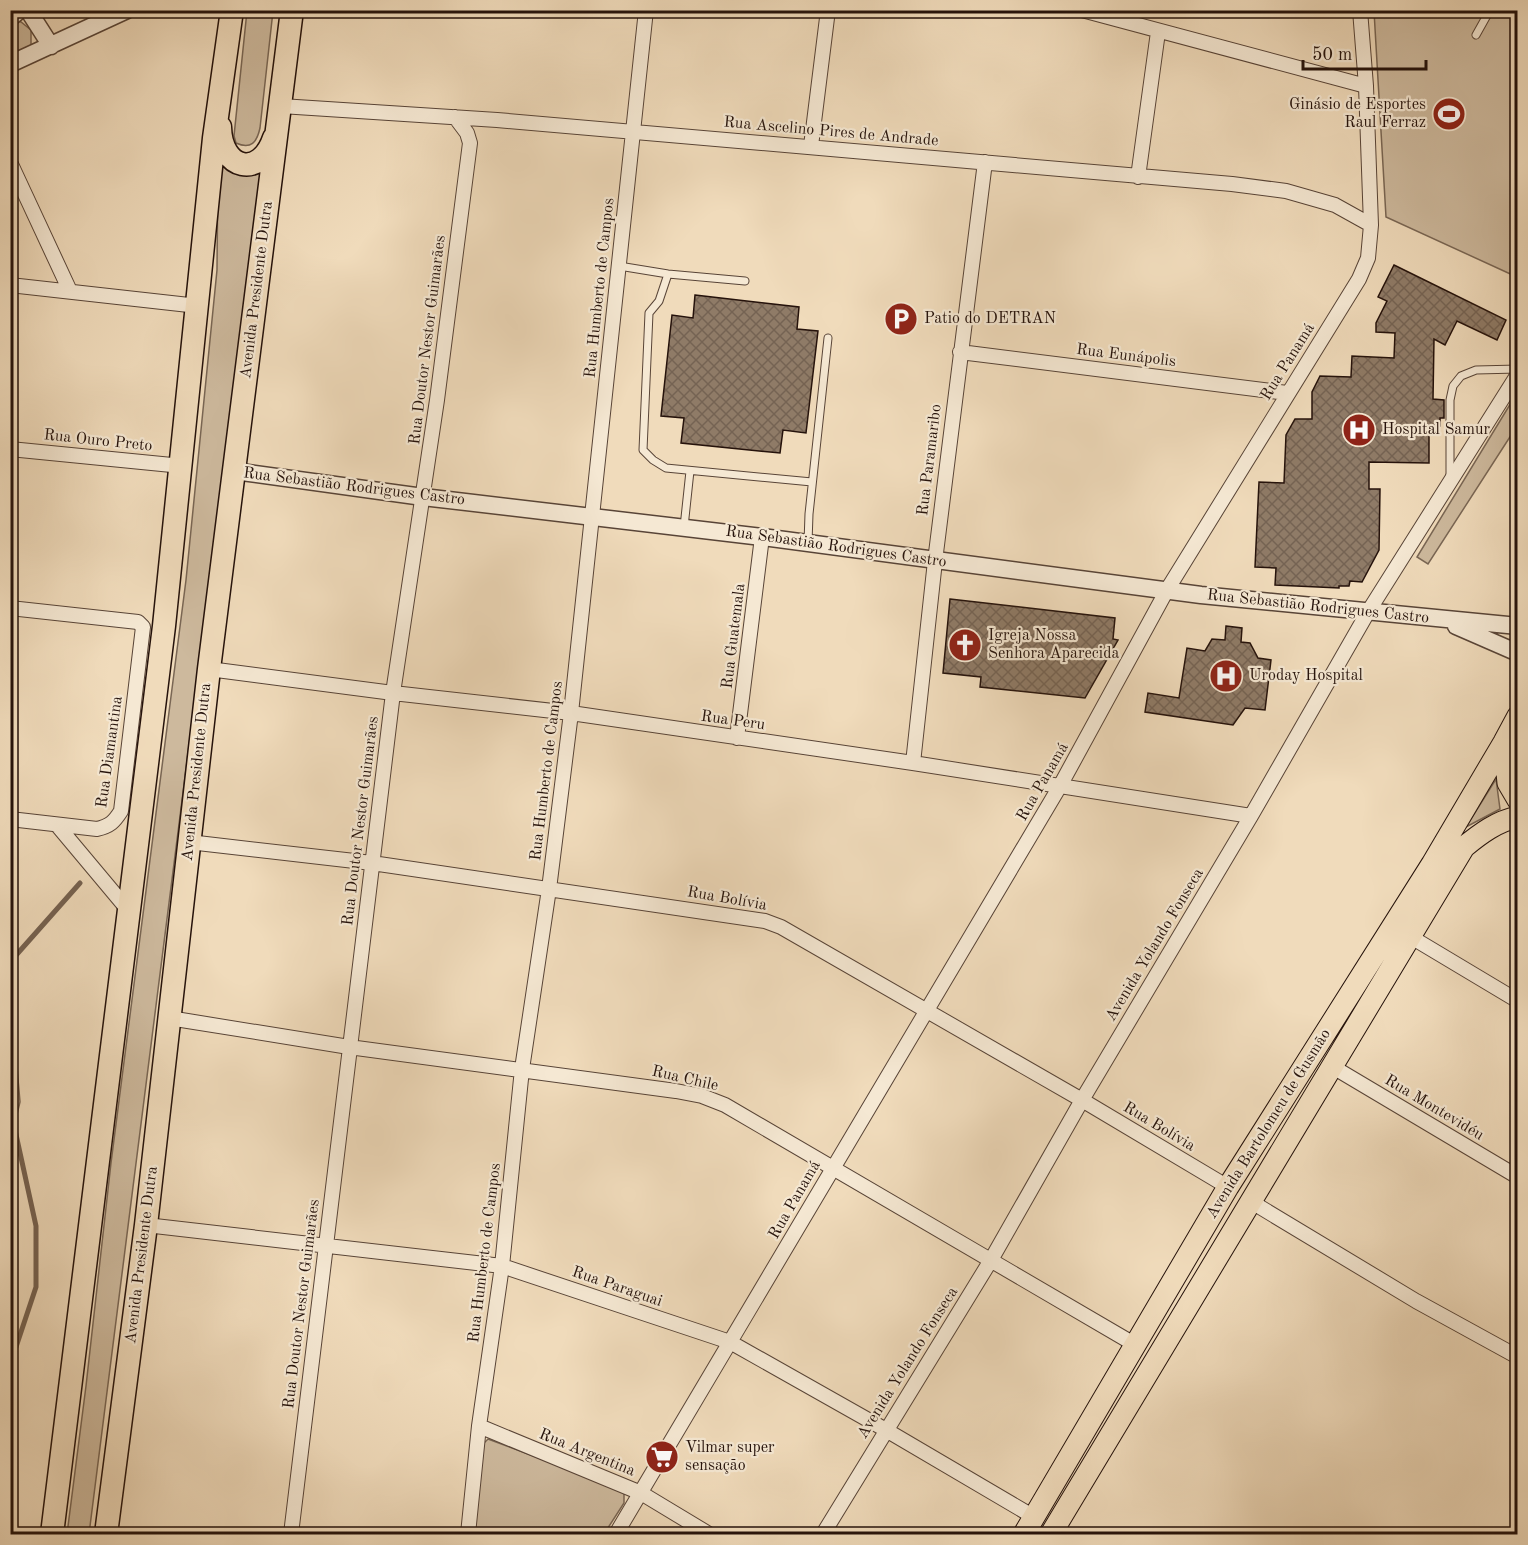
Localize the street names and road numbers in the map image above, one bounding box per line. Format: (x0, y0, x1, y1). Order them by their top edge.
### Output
street label: Rua Ascelino Pires de Andrade (723, 115, 939, 149)
street label: Rua Humberto de Campos (583, 197, 617, 379)
street label: Avenida Presidente Dutra (238, 200, 276, 380)
street label: Rua Doutor Nestor Guimarães (407, 234, 449, 446)
street label: Rua Panamá (1258, 321, 1318, 403)
street label: Rua Eunápolis (1075, 342, 1177, 370)
street label: Rua Paramaribo (915, 403, 945, 517)
street label: Rua Ouro Preto (43, 427, 153, 455)
street label: Rua Sebastião Rodrigues Castro (242, 465, 466, 509)
street label: Rua Sebastião Rodrigues Castro (724, 524, 948, 570)
street label: Rua Guatemala (720, 582, 748, 690)
street label: Rua Sebastião Rodrigues Castro (1206, 587, 1430, 627)
street label: Rua Humberto de Campos (528, 680, 566, 862)
street label: Avenida Presidente Dutra (180, 682, 214, 862)
street label: Rua Diamantina (94, 695, 126, 809)
street label: Rua Peru (700, 709, 767, 734)
street label: Rua Doutor Nestor Guimarães (340, 715, 382, 927)
street label: Rua Panamá (1014, 740, 1072, 824)
street label: Avenida Yolando Fonseca (1103, 866, 1207, 1024)
street label: Rua Bolívia (686, 884, 768, 914)
street label: Avenida Bartolomeu de Gusmão (1204, 1026, 1334, 1222)
street label: Rua Chile (650, 1064, 720, 1094)
street label: Rua Montevidéu (1382, 1072, 1487, 1144)
street label: Rua Bolívia (1120, 1099, 1198, 1155)
street label: Rua Panamá (766, 1158, 824, 1242)
street label: Rua Humberto de Campos (466, 1162, 504, 1344)
street label: Avenida Presidente Dutra (123, 1165, 161, 1345)
street label: Rua Doutor Nestor Guimarães (281, 1198, 323, 1410)
street label: Rua Paraguai (570, 1264, 664, 1310)
street label: Avenida Yolando Fonseca (855, 1284, 961, 1442)
street label: Rua Argentina (537, 1426, 637, 1480)

